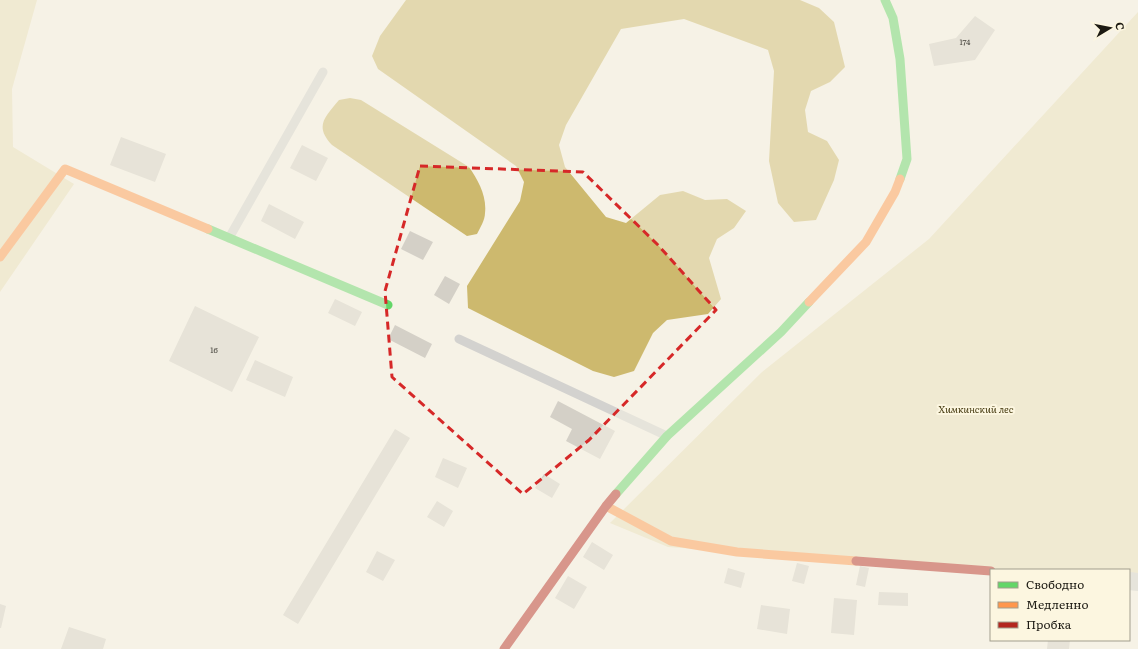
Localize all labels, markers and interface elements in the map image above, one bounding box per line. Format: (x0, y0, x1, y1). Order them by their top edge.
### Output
north arrow (1090, 8, 1130, 48)
text: С (1112, 21, 1129, 32)
house number: 174 (960, 36, 971, 47)
house number: 16 (210, 344, 218, 355)
park label: Химкинский лес (938, 401, 1014, 416)
legend (990, 569, 1130, 641)
text: Свободно (1026, 575, 1084, 593)
text: Медленно (1026, 595, 1089, 613)
text: Пробка (1026, 615, 1072, 633)

